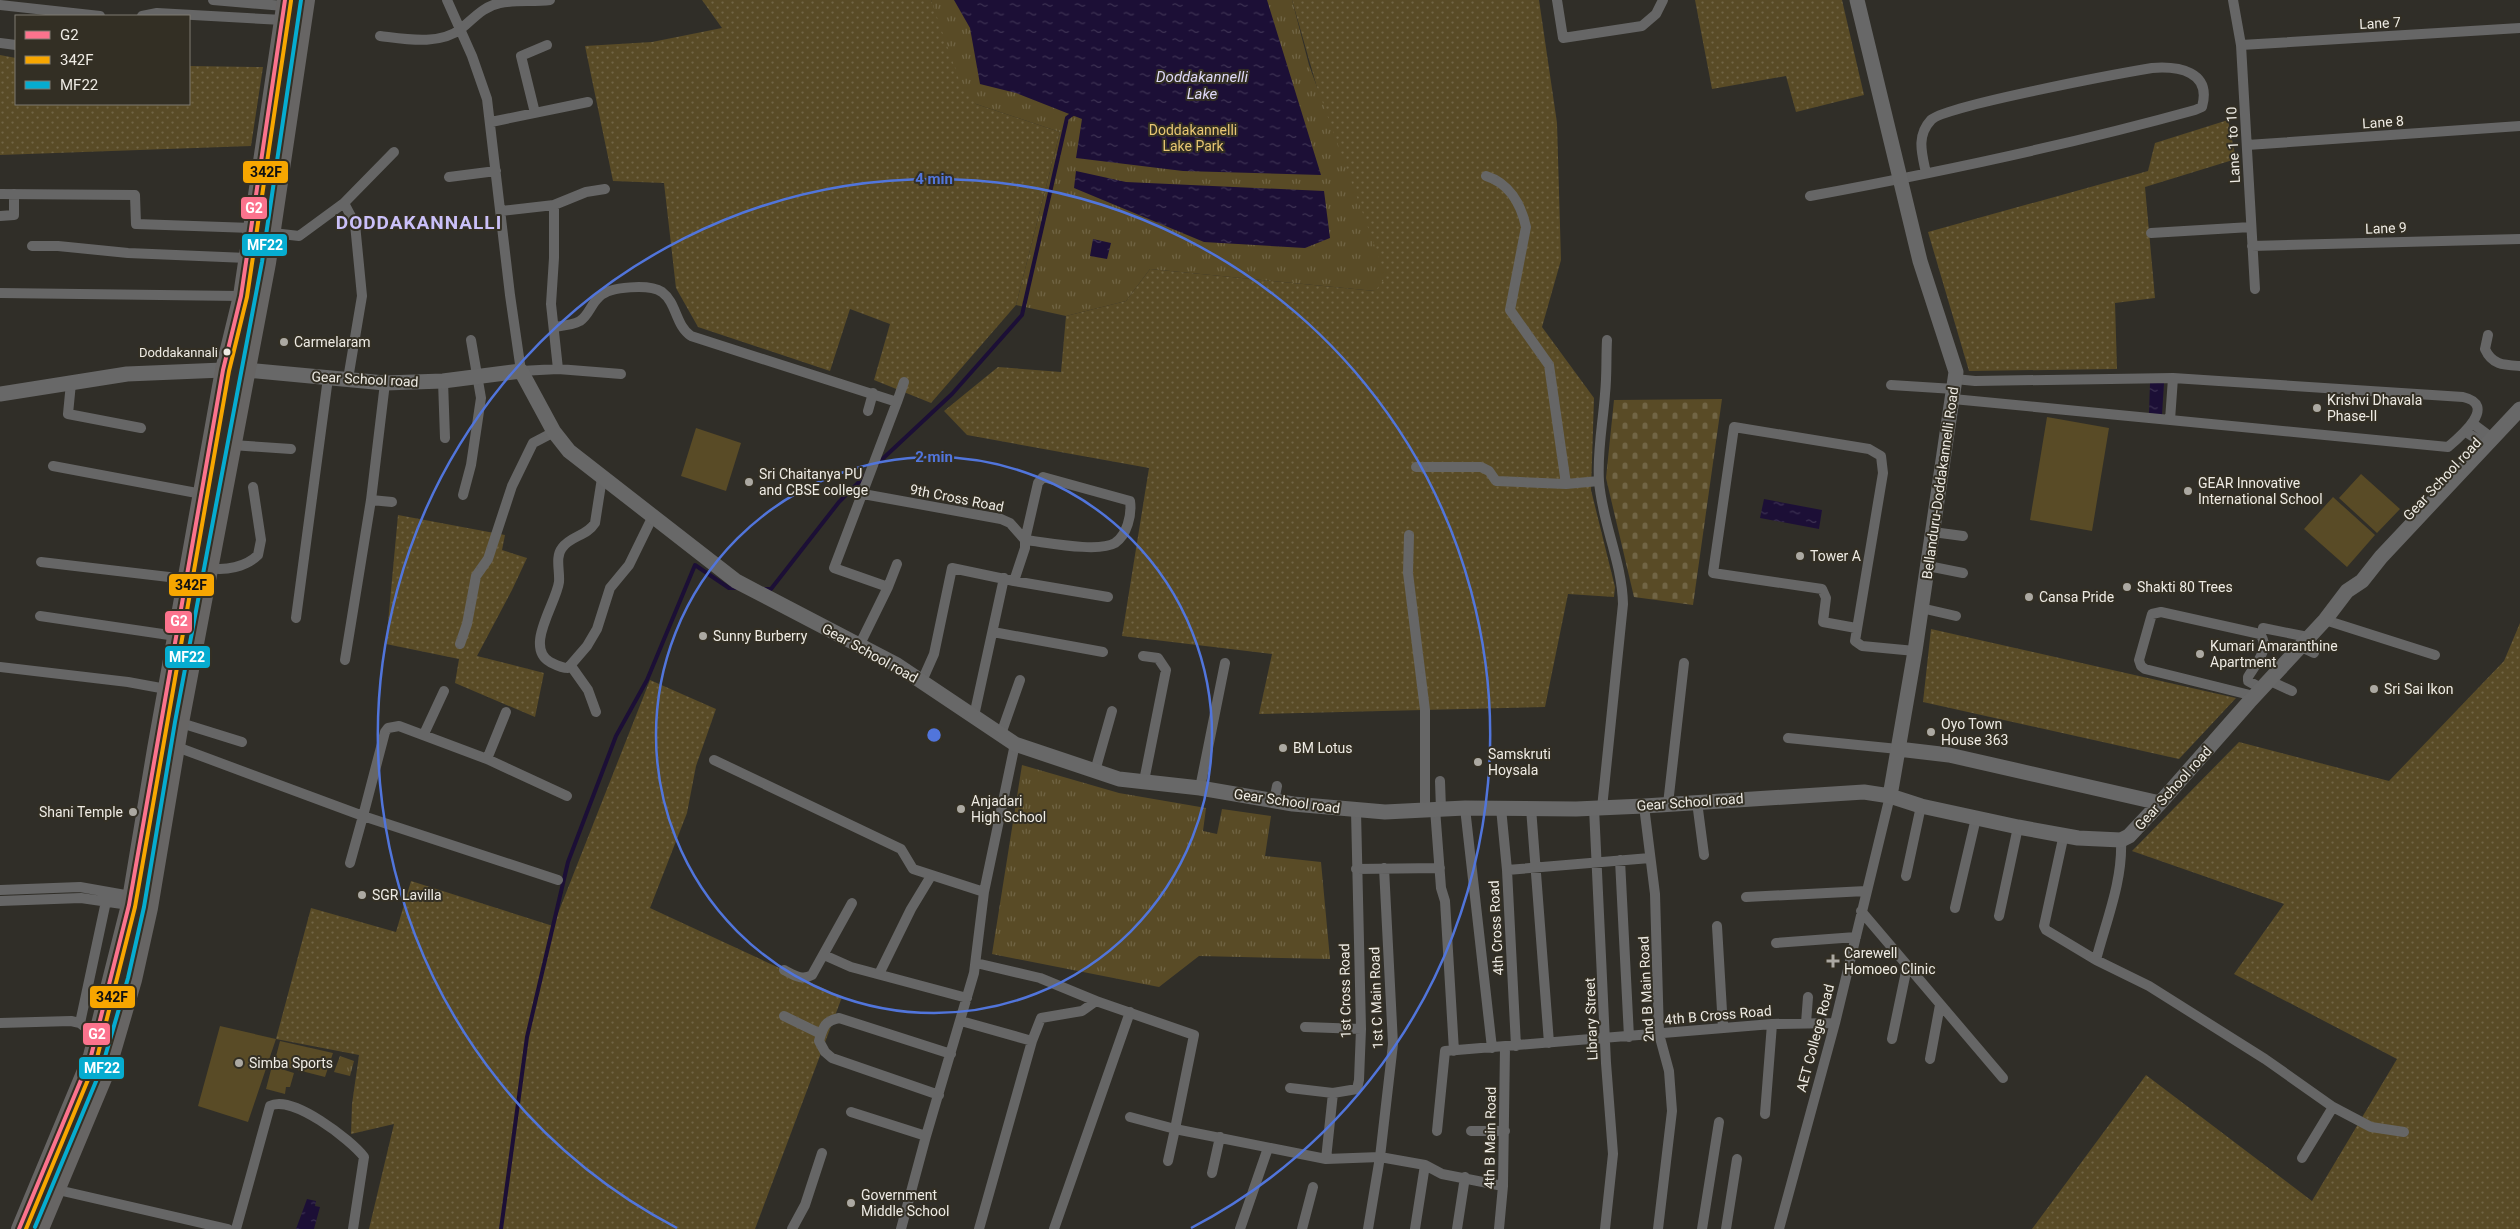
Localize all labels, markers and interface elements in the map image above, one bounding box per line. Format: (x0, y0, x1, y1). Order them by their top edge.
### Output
street label: Lane 7 (2359, 14, 2401, 32)
legend (15, 15, 190, 105)
text: G2 (60, 26, 79, 44)
text: 342F (60, 51, 94, 69)
water label: Doddakannelli Lake (1156, 68, 1248, 103)
text: MF22 (60, 76, 98, 94)
street label: Lane 1 to 10 (2223, 106, 2243, 184)
street label: Lane 8 (2362, 113, 2404, 131)
park label: Doddakannelli Lake Park (1149, 122, 1237, 154)
line badge: 342F (242, 160, 289, 184)
text: 342F (250, 164, 282, 180)
text: 4 min (915, 170, 953, 188)
line badge: G2 (240, 196, 268, 220)
text: G2 (245, 200, 263, 216)
district label: DODDAKANNALLI (336, 211, 502, 234)
street label: Lane 9 (2365, 219, 2407, 237)
line badge: MF22 (241, 233, 288, 257)
text: MF22 (247, 237, 283, 253)
place label: Carmelaram (294, 334, 371, 350)
marker: Carmelaram (278, 336, 290, 348)
place label: Doddakannali (139, 345, 218, 360)
marker: Doddakannali (222, 347, 232, 357)
street label: Gear School road (311, 368, 419, 390)
street label: Bellanduru-Doddakannelli Road (1919, 386, 1961, 580)
place label: Krishvi Dhavala Phase-II (2327, 392, 2422, 424)
marker: Krishvi Dhavala Phase-II (2311, 402, 2323, 414)
street label: Gear School road (2400, 434, 2484, 524)
text: 2 min (915, 448, 953, 466)
place label: Sri Chaitanya PU and CBSE college (759, 466, 868, 498)
place label: GEAR Innovative International School (2198, 475, 2323, 507)
marker: Sri Chaitanya PU and CBSE college (743, 476, 755, 488)
street label: 9th Cross Road (909, 481, 1005, 515)
marker: GEAR Innovative International School (2182, 485, 2194, 497)
place label: Tower A (1810, 548, 1861, 564)
marker: Tower A (1794, 550, 1806, 562)
line badge: 342F (168, 573, 215, 597)
text: 342F (175, 577, 207, 593)
place label: Shakti 80 Trees (2137, 579, 2233, 595)
marker: Shakti 80 Trees (2121, 581, 2133, 593)
place label: Cansa Pride (2039, 589, 2114, 605)
marker: Cansa Pride (2023, 591, 2035, 603)
line badge: G2 (164, 610, 193, 634)
text: G2 (170, 613, 188, 629)
street label: Gear School road (819, 620, 921, 686)
place label: Sunny Burberry (713, 628, 808, 644)
marker: Sunny Burberry (697, 630, 709, 642)
place label: Kumari Amaranthine Apartment (2210, 638, 2338, 670)
line badge: MF22 (164, 645, 211, 669)
marker: Kumari Amaranthine Apartment (2194, 648, 2206, 660)
text: MF22 (169, 649, 205, 665)
place label: Sri Sai Ikon (2384, 681, 2453, 697)
marker: Sri Sai Ikon (2368, 683, 2380, 695)
place label: Oyo Town House 363 (1941, 716, 2008, 748)
centre of rings (925, 726, 943, 744)
marker: Oyo Town House 363 (1925, 726, 1937, 738)
place label: BM Lotus (1293, 740, 1352, 756)
marker: BM Lotus (1277, 742, 1289, 754)
street label: Gear School road (2131, 743, 2215, 833)
place label: Samskruti Hoysala (1488, 746, 1551, 778)
marker: Samskruti Hoysala (1472, 756, 1484, 768)
street label: Gear School road (1233, 786, 1341, 816)
street label: Gear School road (1636, 790, 1744, 814)
place label: Anjadari High School (971, 793, 1046, 825)
marker: Anjadari High School (955, 803, 967, 815)
place label: Shani Temple (39, 804, 123, 820)
marker: Shani Temple (127, 806, 139, 818)
street label: 4th Cross Road (1486, 880, 1506, 976)
place label: SGR Lavilla (372, 887, 442, 903)
marker: SGR Lavilla (356, 889, 368, 901)
street label: 2nd B Main Road (1635, 936, 1657, 1042)
street label: 1st Cross Road (1336, 943, 1354, 1039)
place label: Carewell Homoeo Clinic (1844, 945, 1936, 977)
street label: 1st C Main Road (1366, 947, 1386, 1049)
marker: Carewell Homoeo Clinic (1826, 954, 1840, 968)
street label: Library Street (1582, 977, 1600, 1061)
street label: AET College Road (1793, 982, 1837, 1094)
line badge: 342F (89, 985, 136, 1009)
text: 342F (96, 989, 128, 1005)
street label: 4th B Cross Road (1664, 1002, 1772, 1028)
line badge: G2 (82, 1022, 111, 1046)
text: G2 (88, 1026, 106, 1042)
place label: Simba Sports (249, 1055, 333, 1071)
line badge: MF22 (78, 1056, 125, 1080)
marker: Simba Sports (233, 1057, 245, 1069)
text: MF22 (84, 1060, 120, 1076)
street label: 4th B Main Road (1481, 1087, 1499, 1189)
place label: Government Middle School (861, 1187, 949, 1219)
marker: Government Middle School (845, 1197, 857, 1209)

